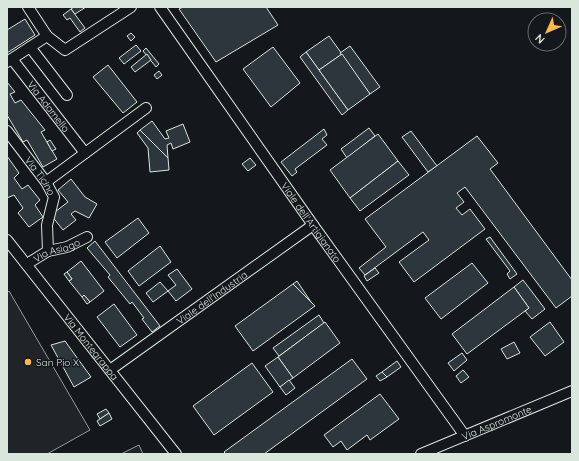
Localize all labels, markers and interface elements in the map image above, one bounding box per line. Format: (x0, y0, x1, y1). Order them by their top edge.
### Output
north arrow (527, 12, 567, 52)
text: N (532, 31, 548, 47)
street label: Via Adamello (24, 78, 72, 135)
street label: Via Ticino (22, 154, 58, 198)
street label: Viale dell'Artigianato (278, 180, 344, 265)
street label: Via Asiago (31, 236, 82, 265)
street label: Viale dell'Industria (174, 268, 250, 327)
street label: Via Montegrappa (61, 311, 121, 383)
place label: San Pio X (36, 356, 79, 369)
marker: San Pio X (23, 357, 33, 367)
street label: Via Aspromonte (460, 402, 534, 443)

